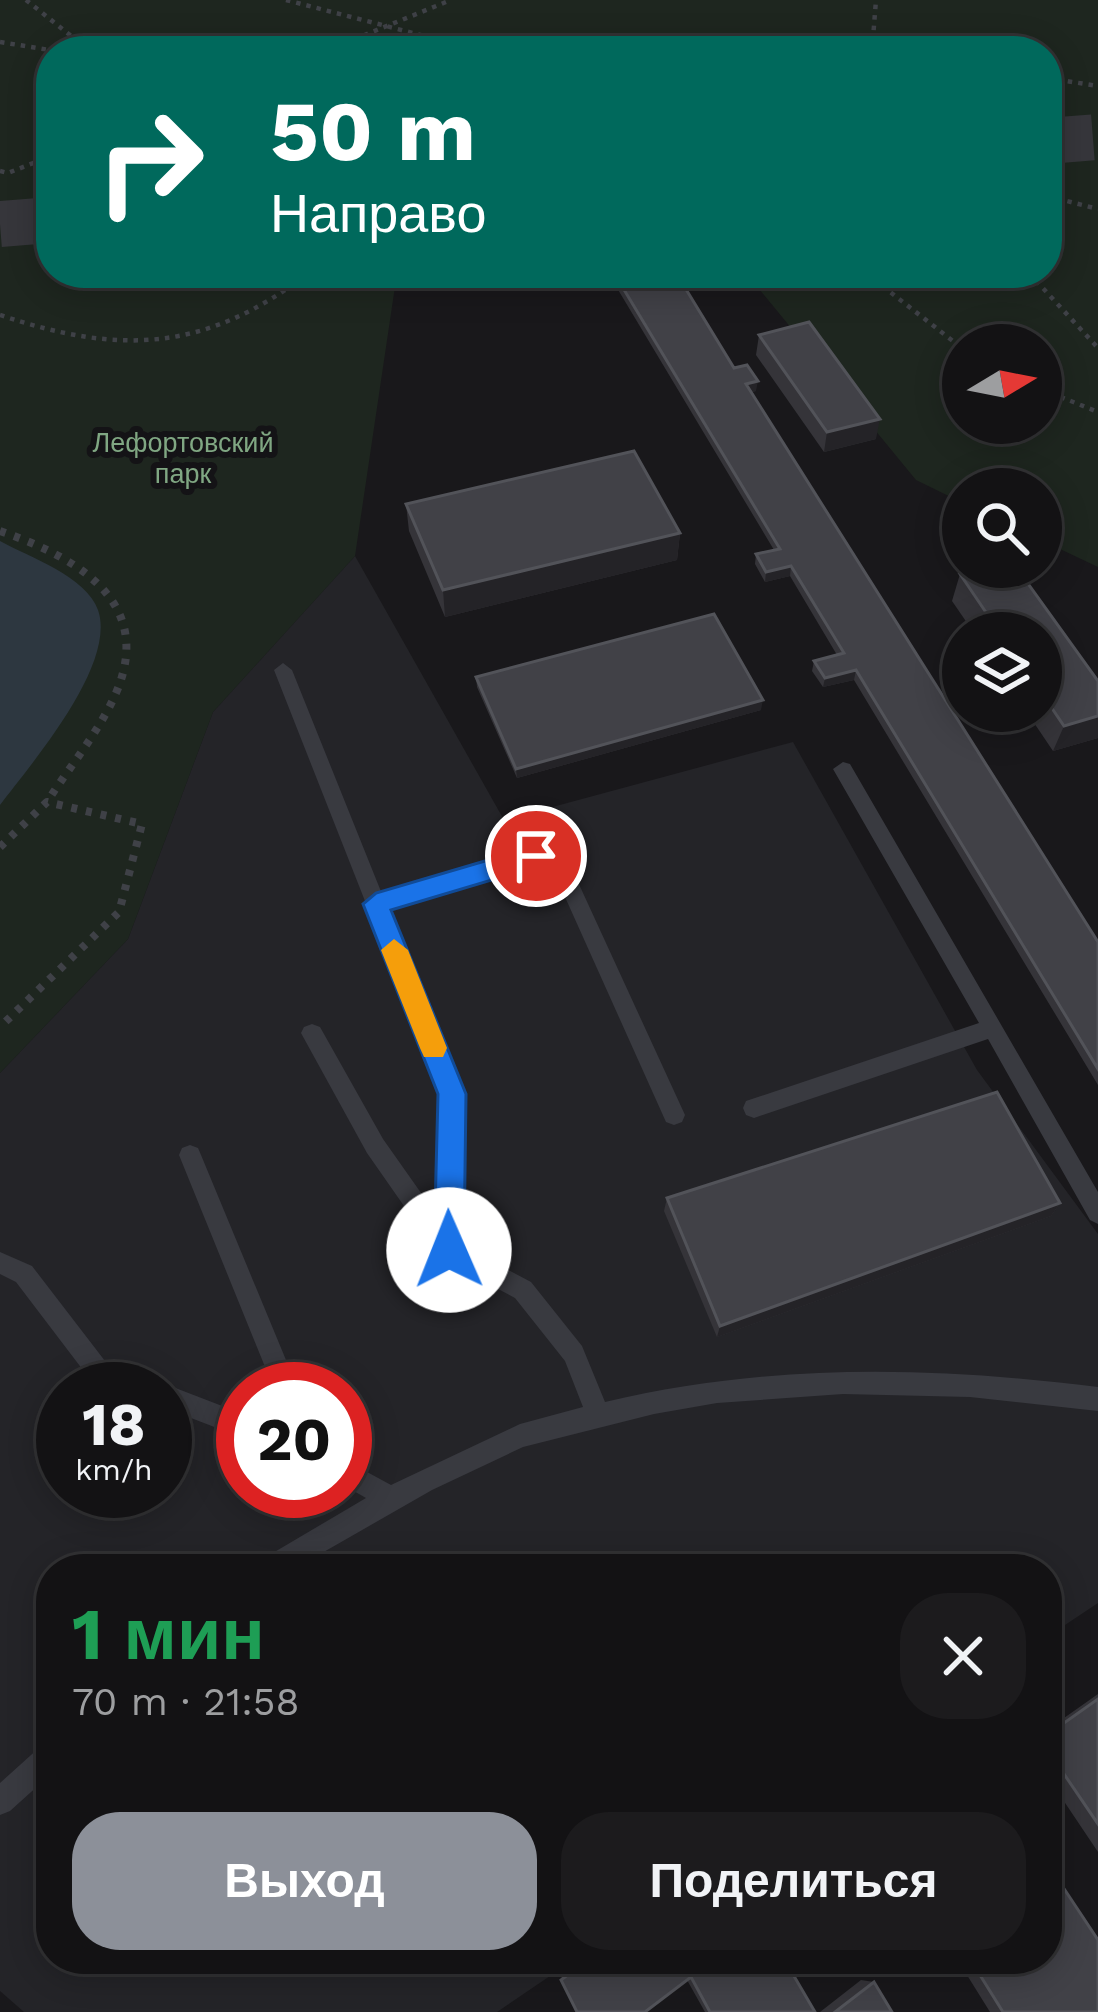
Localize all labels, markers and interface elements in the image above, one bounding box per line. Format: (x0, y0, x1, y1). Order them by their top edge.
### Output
text: 50 m (270, 82, 476, 180)
icon: right (72, 84, 228, 240)
text: Направо (270, 182, 486, 245)
north arrow (942, 324, 1062, 444)
map controls (942, 324, 1062, 732)
park label: Лефортовский парк (93, 427, 273, 490)
button: search (942, 468, 1062, 588)
button: layers (942, 612, 1062, 732)
pin (485, 805, 587, 907)
icon: arrive (503, 823, 569, 889)
position arrow (386, 1187, 512, 1313)
speed limit sign: 20 (216, 1362, 372, 1518)
text: 18 (82, 1389, 146, 1460)
text: km/h (75, 1452, 153, 1487)
text: 1 мин (72, 1592, 265, 1676)
button: close (900, 1593, 1026, 1719)
text: 70 m · 21:58 (72, 1679, 299, 1724)
button: Выход (72, 1812, 537, 1950)
button: Поделиться (561, 1812, 1026, 1950)

